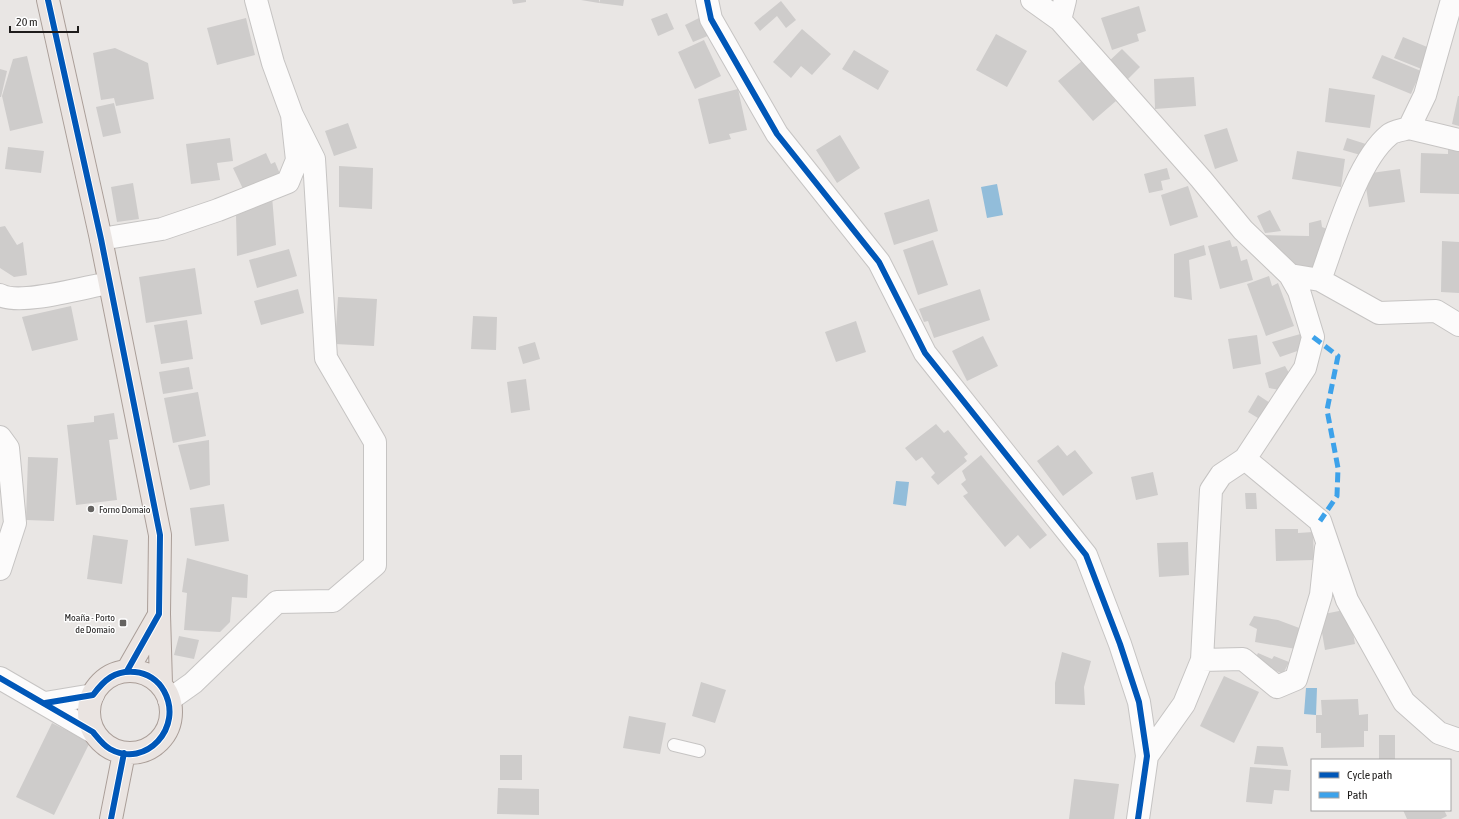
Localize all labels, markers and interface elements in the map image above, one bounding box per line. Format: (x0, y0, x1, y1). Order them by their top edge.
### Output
scale bar (10, 8, 78, 34)
text: 20 m (16, 15, 38, 29)
marker: Forno Domaio (86, 504, 96, 514)
place label: Forno Domaio (99, 504, 151, 515)
place label: Moaña - Porto de Domaio (64, 612, 115, 635)
marker: Moaña - Porto de Domaio (118, 618, 128, 628)
legend (1311, 759, 1451, 811)
text: Cycle path (1347, 768, 1392, 782)
text: Path (1347, 788, 1368, 802)

